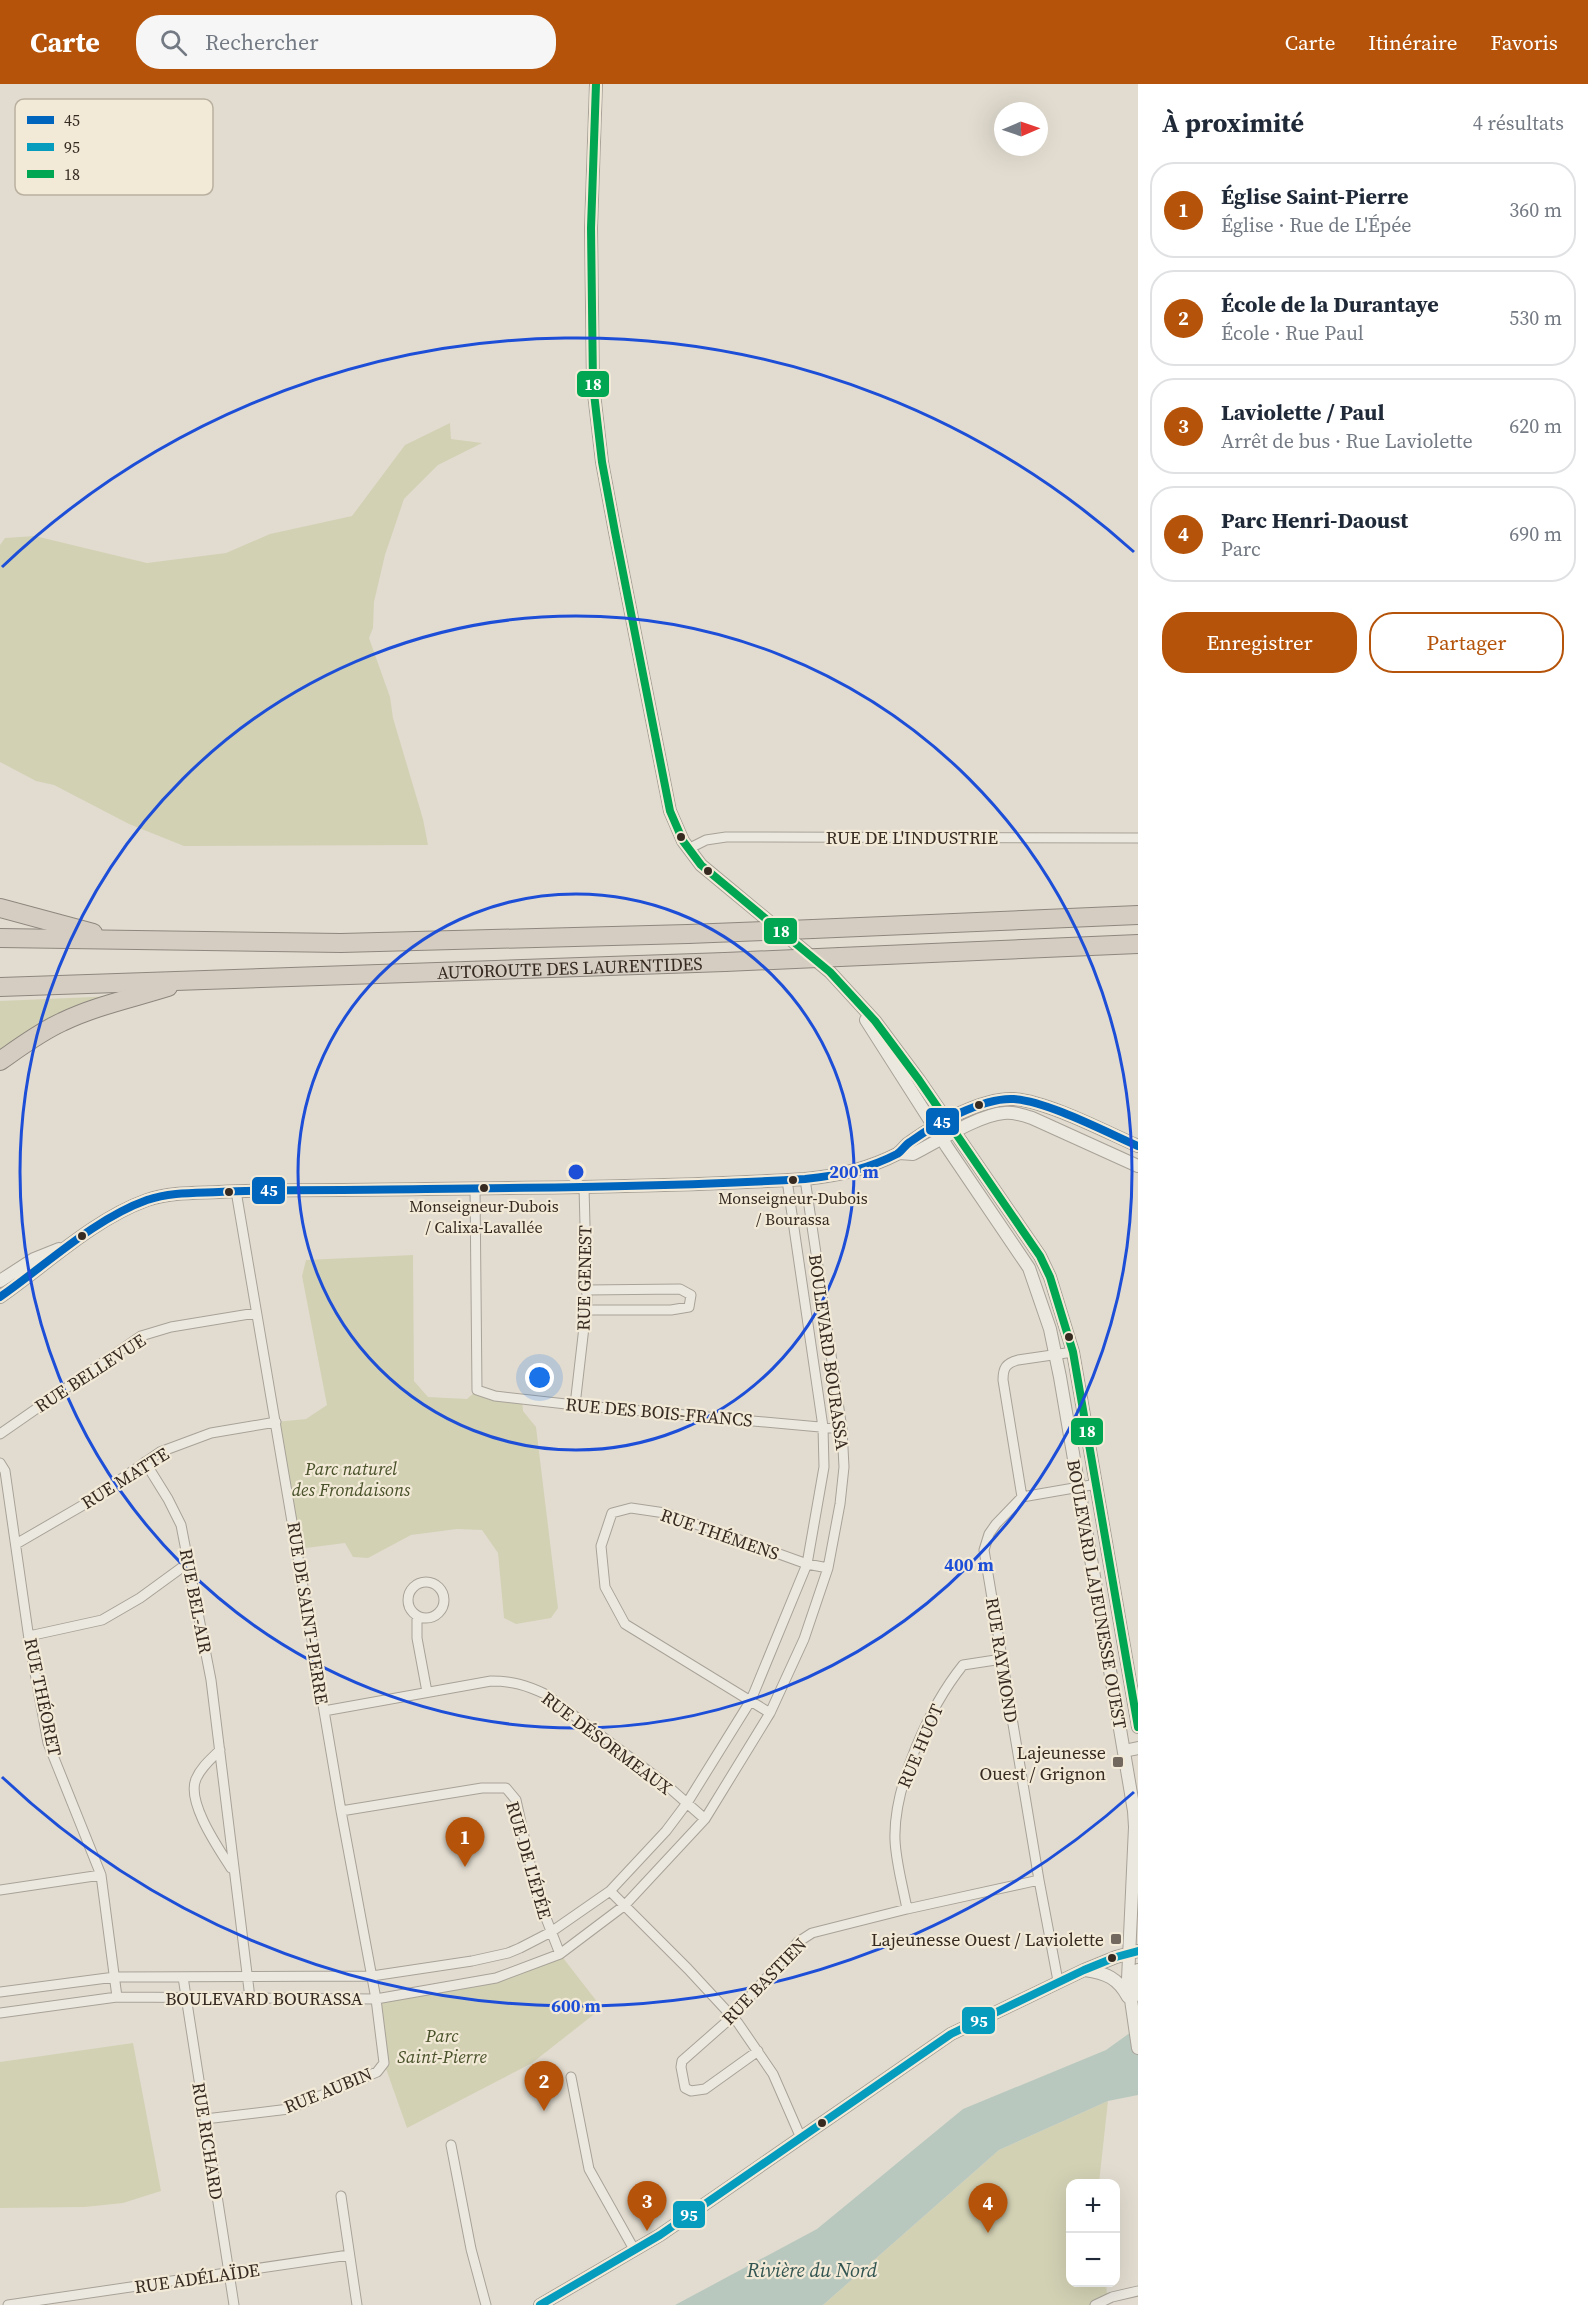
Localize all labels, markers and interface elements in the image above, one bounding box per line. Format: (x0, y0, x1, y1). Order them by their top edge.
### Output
search box (136, 15, 556, 69)
text: Carte (30, 23, 100, 61)
icon: search (157, 26, 190, 59)
text: Rechercher (205, 27, 319, 57)
text: Carte (1285, 28, 1335, 57)
text: Itinéraire (1368, 28, 1457, 57)
text: Favoris (1490, 28, 1558, 57)
legend (15, 99, 213, 195)
north arrow (994, 102, 1048, 156)
text: À proximité (1162, 105, 1304, 141)
text: 45 (64, 109, 80, 131)
text: 4 résultats (1473, 109, 1564, 137)
text: 95 (64, 136, 80, 158)
text: 18 (64, 163, 80, 185)
text: Église Saint-Pierre (1221, 181, 1408, 211)
text: 1 (1178, 196, 1189, 224)
text: 360 m (1509, 196, 1562, 224)
text: Église · Rue de L'Épée (1221, 211, 1412, 239)
text: École de la Durantaye (1221, 289, 1439, 319)
text: 2 (1178, 304, 1189, 332)
text: 530 m (1509, 304, 1562, 332)
text: École · Rue Paul (1221, 319, 1364, 347)
line badge: 18 (576, 370, 610, 398)
text: 18 (584, 373, 602, 395)
text: Laviolette / Paul (1221, 397, 1385, 427)
text: 3 (1178, 412, 1189, 440)
text: 620 m (1509, 412, 1562, 440)
text: Arrêt de bus · Rue Laviolette (1221, 427, 1473, 455)
text: Parc Henri-Daoust (1221, 505, 1408, 535)
text: 4 (1178, 520, 1189, 548)
text: 690 m (1509, 520, 1562, 548)
text: Parc (1221, 535, 1261, 563)
button: Enregistrer (1162, 612, 1357, 673)
button: Partager (1369, 612, 1564, 673)
street label: RUE DE L'INDUSTRIE (826, 825, 998, 850)
unlabelled marker (675, 831, 687, 843)
unlabelled marker (702, 865, 714, 877)
line badge: 18 (763, 917, 798, 945)
text: 18 (772, 920, 790, 942)
street label: AUTOROUTE DES LAURENTIDES (436, 950, 703, 984)
unlabelled marker (973, 1099, 985, 1111)
line badge: 45 (925, 1107, 960, 1136)
text: 45 (933, 1111, 951, 1133)
text: 200 m (829, 1159, 879, 1184)
centre of rings (566, 1162, 586, 1182)
marker: Monseigneur-Dubois / Bourassa (787, 1174, 799, 1186)
line badge: 45 (251, 1176, 286, 1205)
text: 45 (260, 1179, 278, 1201)
marker: Monseigneur-Dubois / Calixa-Lavallée (478, 1182, 490, 1194)
unlabelled marker (223, 1186, 235, 1198)
place label: Monseigneur-Dubois / Bourassa (718, 1187, 868, 1230)
place label: Monseigneur-Dubois / Calixa-Lavallée (409, 1195, 559, 1238)
street label: RUE GENEST (571, 1225, 597, 1331)
unlabelled marker (76, 1230, 88, 1242)
street label: BOULEVARD BOURASSA (803, 1252, 855, 1452)
street label: RUE BELLEVUE (30, 1328, 150, 1418)
unlabelled marker (1063, 1331, 1075, 1343)
your location (525, 1363, 554, 1392)
street label: RUE DES BOIS-FRANCS (564, 1391, 754, 1433)
line badge: 18 (1070, 1417, 1104, 1446)
text: 18 (1078, 1420, 1096, 1442)
street label: RUE MATTE (76, 1441, 174, 1515)
park label: Parc naturel des Frondaisons (292, 1456, 411, 1502)
street label: BOULEVARD LAJEUNESSE OUEST (1061, 1457, 1133, 1731)
street label: RUE THÉMENS (657, 1502, 783, 1566)
street label: RUE DE SAINT-PIERRE (281, 1520, 335, 1706)
street label: RUE BEL-AIR (174, 1546, 218, 1656)
text: 400 m (944, 1552, 994, 1577)
street label: RUE RAYMOND (980, 1596, 1024, 1724)
street label: RUE THÉORET (18, 1636, 68, 1759)
street label: RUE DÉSORMEAUX (537, 1686, 678, 1801)
street label: RUE HUOT (891, 1700, 949, 1792)
place label: Lajeunesse Ouest / Grignon (980, 1740, 1106, 1786)
marker: Lajeunesse Ouest / Grignon (1111, 1755, 1125, 1769)
street label: RUE DE L'ÉPÉE (500, 1798, 558, 1922)
pin: 1 (446, 1818, 484, 1867)
place label: Lajeunesse Ouest / Laviolette (871, 1927, 1104, 1952)
street label: RUE BASTIEN (716, 1932, 812, 2030)
marker: Lajeunesse Ouest / Laviolette (1109, 1932, 1123, 1946)
unlabelled marker (1106, 1952, 1118, 1964)
street label: BOULEVARD BOURASSA (165, 1986, 363, 2011)
text: 600 m (551, 1993, 601, 2018)
line badge: 95 (961, 2006, 996, 2035)
text: 95 (970, 2010, 988, 2032)
park label: Parc Saint-Pierre (397, 2023, 487, 2069)
street label: RUE AUBIN (280, 2061, 376, 2119)
pin: 2 (524, 2062, 564, 2111)
street label: RUE RICHARD (186, 2080, 230, 2202)
unlabelled marker (816, 2117, 828, 2129)
map controls (1066, 2179, 1120, 2287)
button: + (1066, 2179, 1120, 2233)
pin: 3 (628, 2182, 666, 2231)
pin: 4 (968, 2184, 1008, 2233)
line badge: 95 (672, 2200, 706, 2229)
text: 95 (680, 2204, 698, 2226)
button: − (1066, 2233, 1120, 2287)
water label: Rivière du Nord (746, 2256, 878, 2284)
street label: RUE ADÉLAÏDE (133, 2257, 261, 2299)

